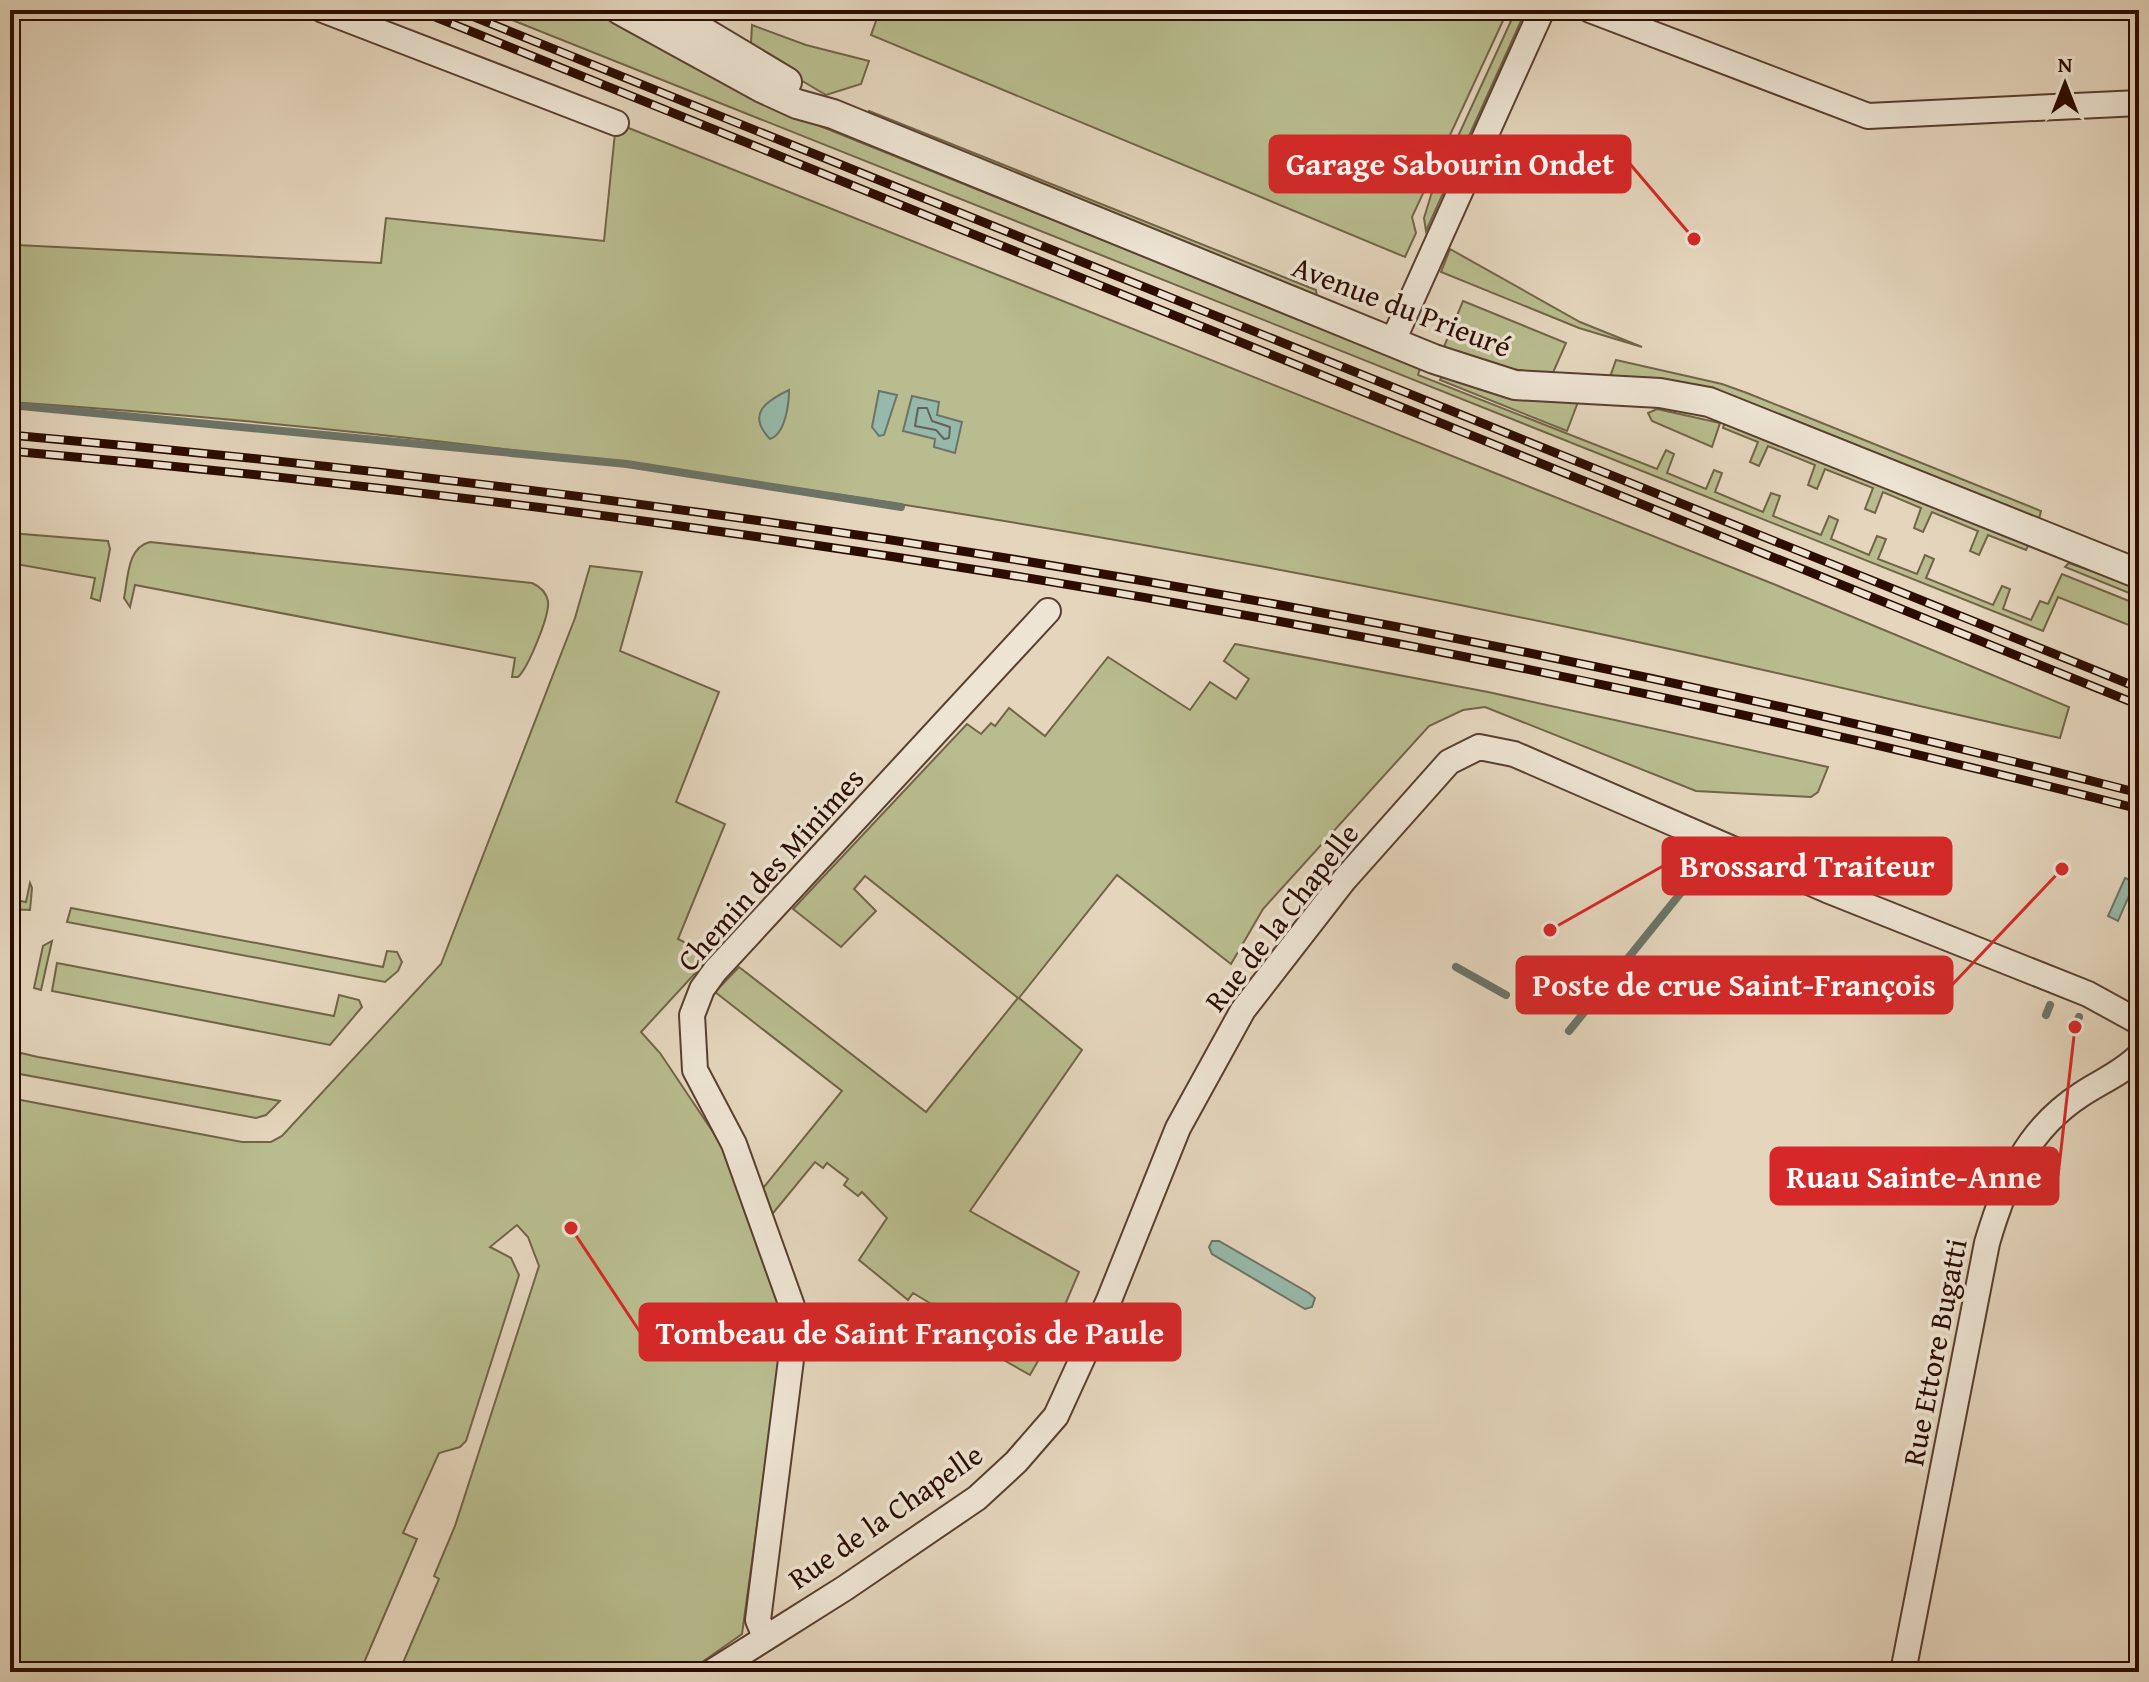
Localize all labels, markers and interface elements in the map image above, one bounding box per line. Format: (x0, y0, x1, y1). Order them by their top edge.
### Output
north arrow (2025, 44, 2105, 124)
text: N (2058, 48, 2073, 80)
callout: Garage Sabourin Ondet (1270, 136, 1630, 192)
text: Garage Sabourin Ondet (1286, 140, 1614, 187)
street label: Avenue du Prieuré (1286, 244, 1518, 368)
street label: Chemin des Minimes (666, 757, 874, 981)
street label: Rue de la Chapelle (1193, 813, 1369, 1021)
callout: Brossard Traiteur (1663, 838, 1951, 894)
text: Brossard Traiteur (1679, 842, 1935, 889)
callout: Poste de crue Saint-François (1517, 957, 1952, 1013)
text: Poste de crue Saint-François (1532, 961, 1936, 1008)
callout: Ruau Sainte-Anne (1771, 1148, 2058, 1204)
text: Ruau Sainte-Anne (1786, 1153, 2042, 1200)
street label: Rue Ettore Bugatti (1890, 1235, 1978, 1469)
callout: Tombeau de Saint François de Paule (640, 1304, 1180, 1360)
text: Tombeau de Saint François de Paule (656, 1309, 1164, 1356)
street label: Rue de la Chapelle (779, 1432, 991, 1600)

